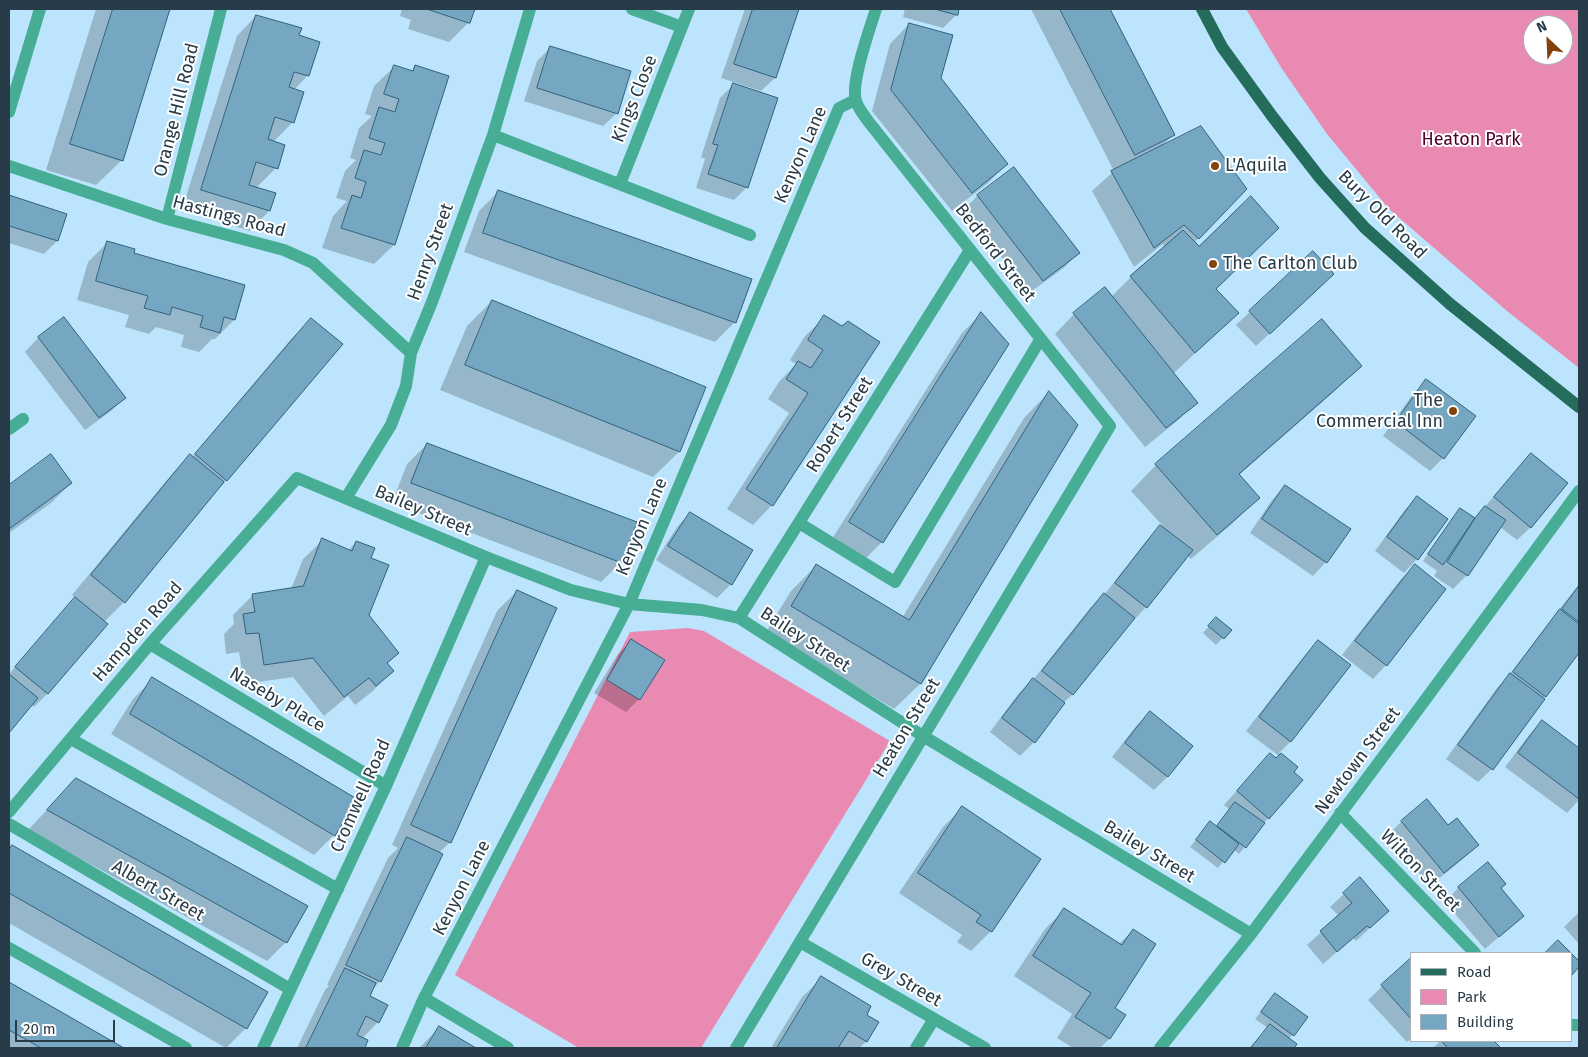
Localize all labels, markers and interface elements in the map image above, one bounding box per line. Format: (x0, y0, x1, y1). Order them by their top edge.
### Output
north arrow (1523, 15, 1573, 65)
text: N (1534, 17, 1550, 37)
street label: Orange Hill Road (150, 41, 204, 179)
street label: Kings Close (608, 52, 662, 146)
street label: Kenyon Lane (770, 103, 832, 207)
park label: Heaton Park (1421, 129, 1521, 151)
place label: L'Aquila (1225, 155, 1287, 177)
marker: L'Aquila (1209, 160, 1221, 172)
street label: Bury Old Road (1333, 166, 1431, 264)
street label: Hastings Road (170, 192, 288, 242)
street label: Henry Street (403, 200, 459, 304)
street label: Bedford Street (950, 200, 1040, 306)
place label: The Carlton Club (1223, 253, 1358, 275)
marker: The Carlton Club (1207, 258, 1219, 270)
street label: Robert Street (802, 373, 878, 477)
place label: The Commercial Inn (1316, 390, 1443, 432)
marker: The Commercial Inn (1447, 405, 1459, 417)
street label: Kenyon Lane (612, 475, 672, 579)
street label: Bailey Street (371, 481, 475, 541)
street label: Hampden Road (89, 578, 187, 686)
street label: Bailey Street (756, 603, 854, 677)
street label: Naseby Place (225, 663, 329, 737)
street label: Heaton Street (869, 674, 945, 782)
street label: Newtown Street (1311, 703, 1405, 819)
street label: Cromwell Road (326, 736, 396, 856)
street label: Bailey Street (1099, 816, 1199, 888)
street label: Wilton Street (1375, 825, 1465, 917)
street label: Kenyon Lane (429, 837, 495, 939)
street label: Albert Street (108, 856, 208, 926)
street label: Grey Street (857, 948, 945, 1012)
legend (1410, 952, 1573, 1042)
text: Road (1457, 963, 1492, 981)
text: Park (1457, 988, 1487, 1006)
scale bar (18, 1010, 118, 1042)
text: Building (1457, 1013, 1513, 1031)
text: 20 m (23, 1020, 56, 1038)

